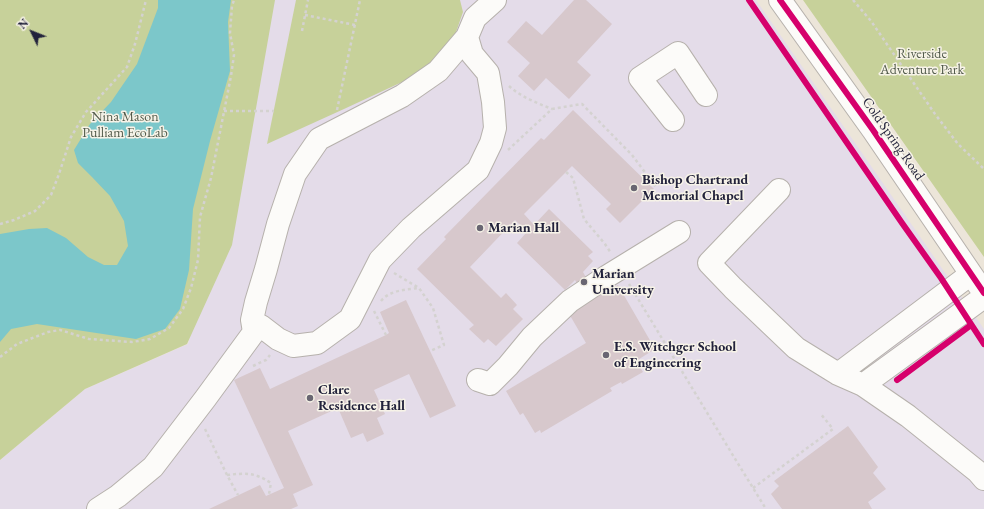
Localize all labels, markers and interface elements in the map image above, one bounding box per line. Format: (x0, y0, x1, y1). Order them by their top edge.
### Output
north arrow (12, 12, 52, 52)
text: N (15, 16, 31, 32)
park label: Riverside Adventure Park (880, 46, 964, 78)
street label: Cold Spring Road (858, 94, 928, 184)
park label: Nina Mason Pulliam EcoLab (82, 109, 168, 142)
place label: Bishop Chartrand Memorial Chapel (642, 172, 748, 204)
marker: Bishop Chartrand Memorial Chapel (629, 183, 639, 193)
place label: Marian Hall (488, 220, 559, 236)
marker: Marian Hall (475, 223, 485, 233)
place label: Marian University (592, 266, 654, 298)
marker: Marian University (579, 277, 589, 287)
place label: E.S. Witchger School of Engineering (614, 339, 736, 372)
marker: E.S. Witchger School of Engineering (601, 350, 611, 360)
place label: Clare Residence Hall (318, 382, 405, 414)
marker: Clare Residence Hall (305, 393, 315, 403)

